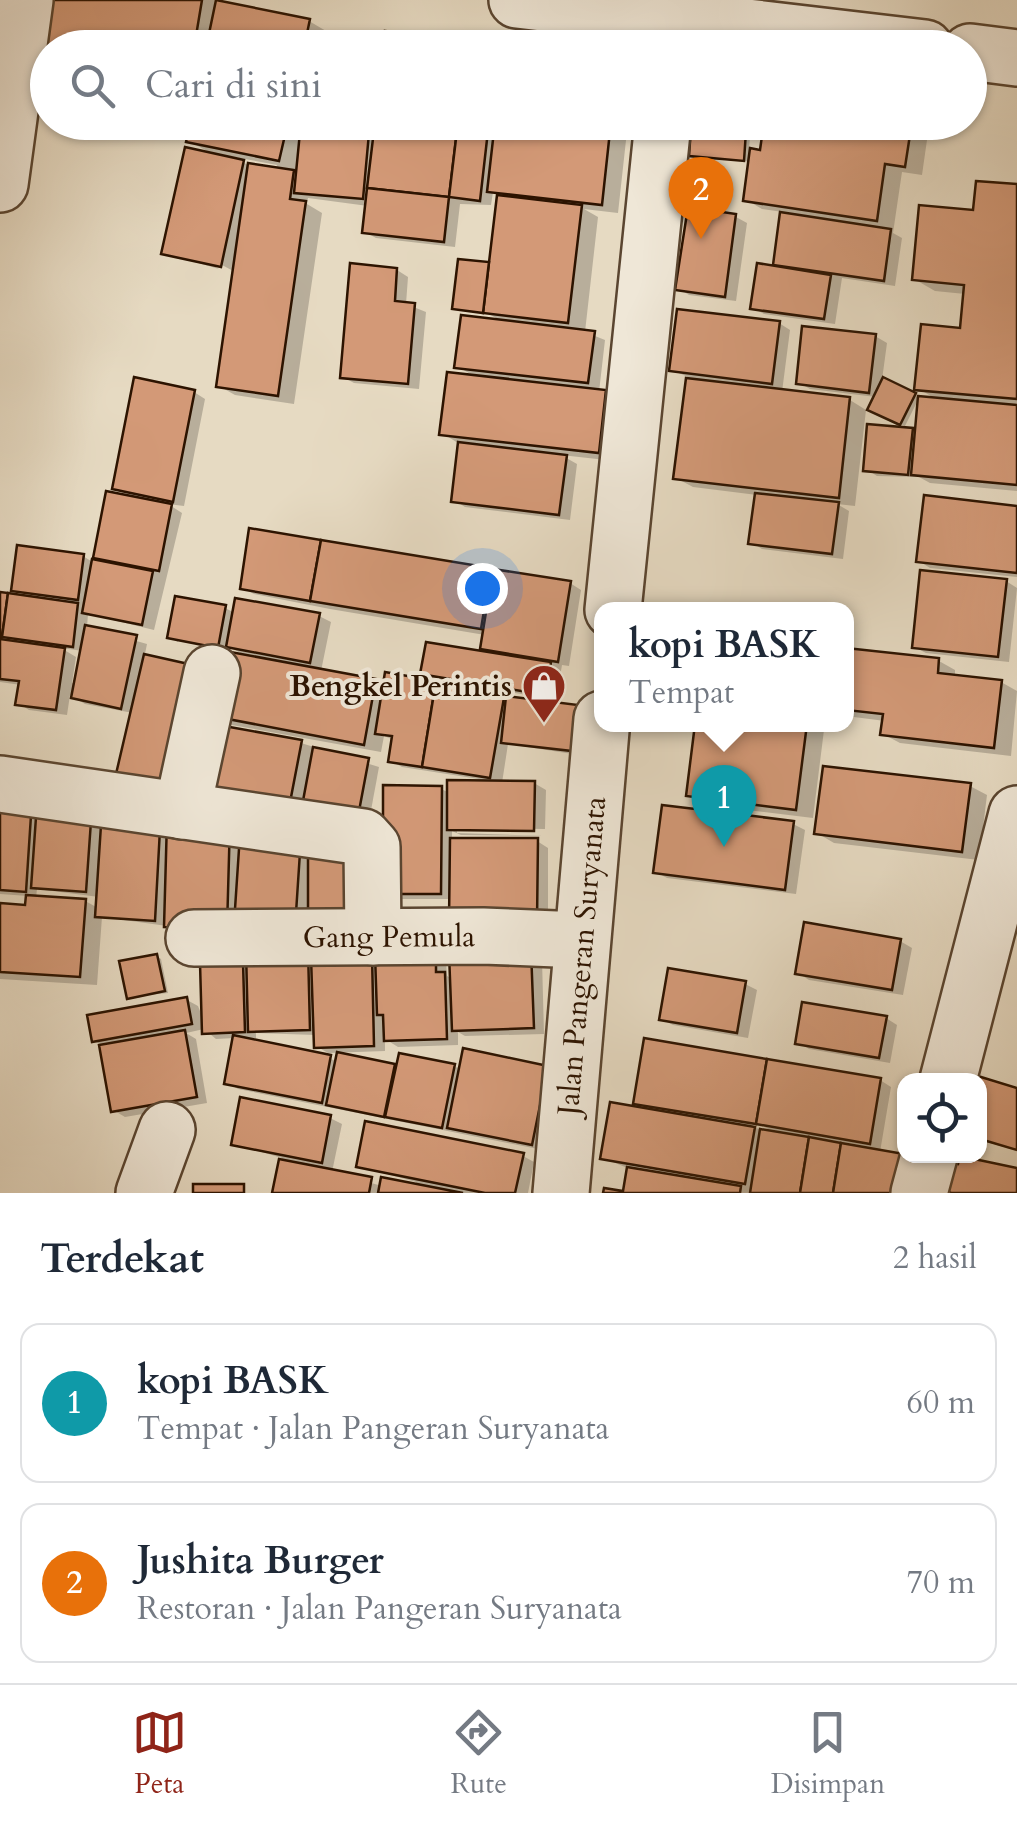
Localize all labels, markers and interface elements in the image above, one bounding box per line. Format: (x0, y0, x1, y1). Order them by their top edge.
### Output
search box (30, 30, 987, 140)
icon: search (65, 58, 120, 113)
text: Cari di sini (145, 59, 322, 111)
pin: 2 (668, 156, 734, 239)
your location (457, 563, 508, 614)
popup (594, 602, 854, 732)
text: kopi BASK (628, 619, 820, 671)
shop icon: Bengkel Perintis (521, 663, 567, 724)
place label: Bengkel Perintis (289, 666, 512, 707)
text: Tempat (628, 671, 734, 715)
pin: 1 (692, 764, 756, 847)
street label: Jalan Pangeran Suryanata (547, 795, 616, 1121)
street label: Gang Pemula (303, 916, 475, 958)
map controls (897, 1073, 987, 1163)
button: locate (897, 1073, 987, 1163)
text: Terdekat (40, 1230, 204, 1287)
text: 2 hasil (893, 1236, 977, 1280)
text: kopi BASK (137, 1355, 329, 1407)
text: 1 (66, 1381, 83, 1425)
text: 60 m (907, 1381, 975, 1425)
text: Tempat · Jalan Pangeran Suryanata (137, 1407, 609, 1451)
text: Jushita Burger (137, 1535, 384, 1587)
text: 2 (66, 1561, 83, 1605)
text: 70 m (907, 1561, 975, 1605)
text: Restoran · Jalan Pangeran Suryanata (137, 1587, 622, 1631)
tab: Peta (132, 1705, 187, 1803)
tab: Rute (451, 1705, 507, 1803)
tab: Disimpan (771, 1705, 885, 1803)

